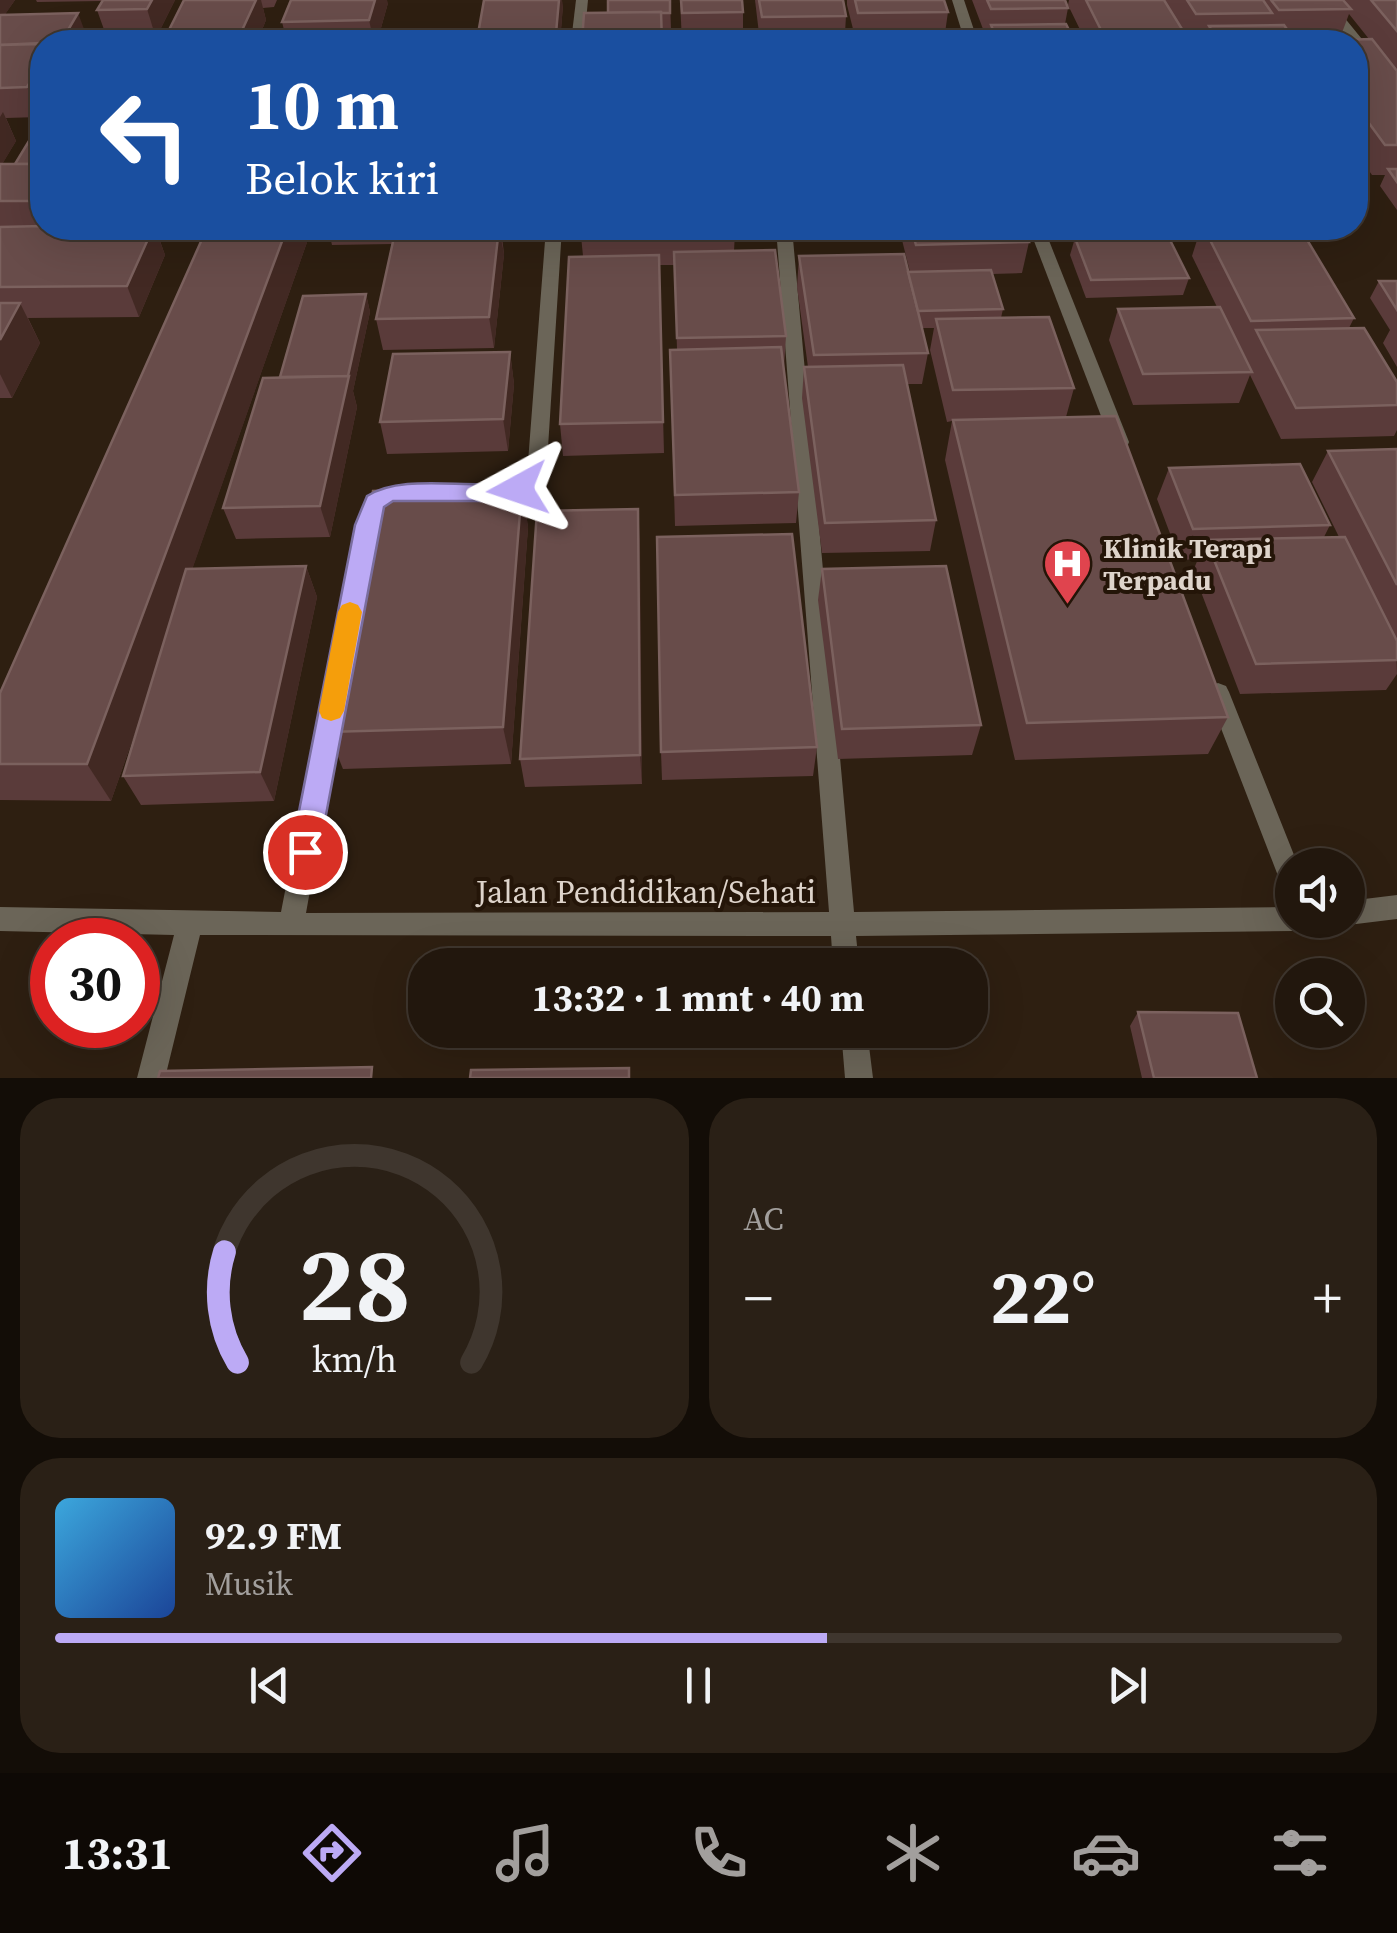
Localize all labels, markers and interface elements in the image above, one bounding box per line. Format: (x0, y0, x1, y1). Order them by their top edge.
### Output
text: 10 m (245, 56, 399, 152)
icon: left (80, 70, 210, 200)
text: Belok kiri (245, 147, 439, 209)
position arrow (466, 437, 570, 541)
place label: Klinik Terapi Terpadu (1103, 529, 1272, 599)
hospital icon: Klinik Terapi Terpadu (1042, 538, 1094, 606)
pin (263, 810, 348, 895)
icon: arrive (278, 825, 333, 880)
map controls (1275, 848, 1365, 1048)
button: sound (1275, 848, 1365, 938)
street label: Jalan Pendidikan/Sehati (475, 870, 816, 914)
speed limit sign: 30 (30, 918, 160, 1048)
button: search (1275, 958, 1365, 1048)
text: 13:32 · 1 mnt · 40 m (532, 972, 864, 1024)
text: AC (744, 1197, 784, 1241)
text: 28 (298, 1212, 411, 1355)
text: 22° (990, 1245, 1096, 1348)
text: − (744, 1260, 773, 1335)
text: + (1313, 1260, 1342, 1335)
text: km/h (312, 1335, 397, 1384)
text: 92.9 FM (205, 1510, 342, 1562)
text: Musik (205, 1562, 293, 1606)
icon: previous (242, 1658, 297, 1713)
icon: pause (671, 1658, 726, 1713)
icon: next (1100, 1658, 1155, 1713)
icon: directions (297, 1818, 367, 1888)
icon: music (490, 1818, 560, 1888)
icon: phone (684, 1818, 754, 1888)
icon: climate (878, 1818, 948, 1888)
icon: car (1071, 1818, 1141, 1888)
icon: filters (1265, 1818, 1335, 1888)
text: 13:31 (62, 1822, 173, 1884)

